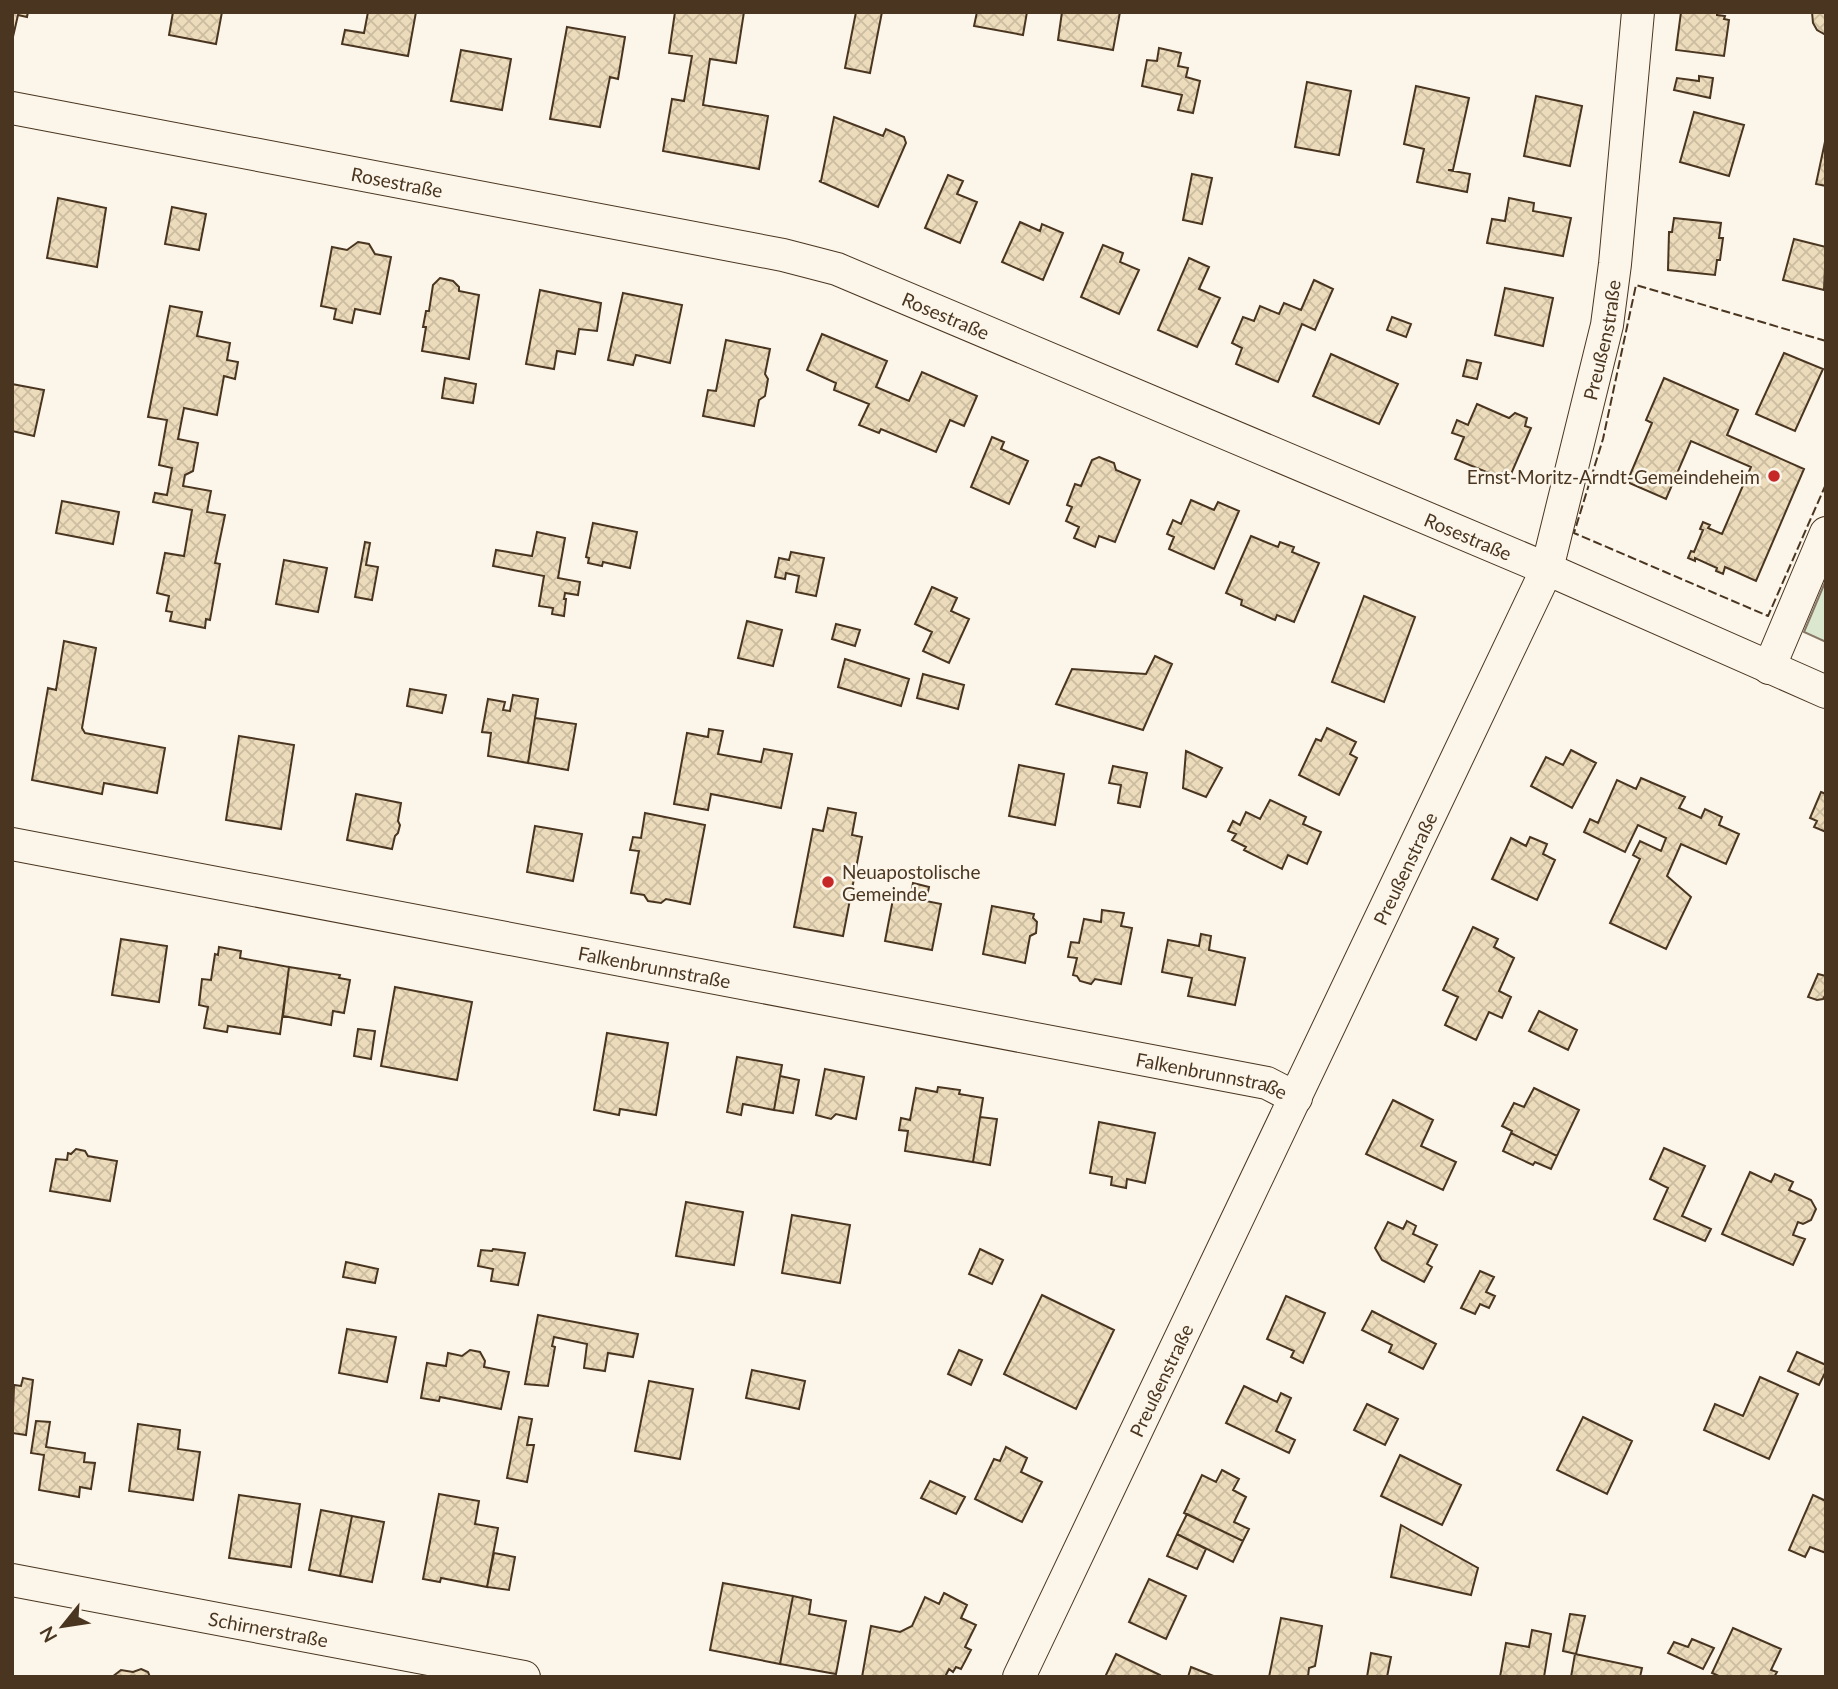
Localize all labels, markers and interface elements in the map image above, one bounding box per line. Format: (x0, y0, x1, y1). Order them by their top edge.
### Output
street label: Rosestraße (349, 161, 445, 201)
street label: Preußenstraße (1577, 278, 1624, 402)
street label: Rosestraße (899, 286, 993, 344)
place label: Ernst-Moritz-Arndt-Gemeindeheim (1467, 465, 1760, 488)
marker: Ernst-Moritz-Arndt-Gemeindeheim (1766, 468, 1782, 484)
street label: Rosestraße (1421, 507, 1515, 564)
street label: Preußenstraße (1368, 808, 1441, 928)
place label: Neuapostolische Gemeinde (842, 860, 980, 905)
marker: Neuapostolische Gemeinde (820, 874, 836, 890)
street label: Falkenbrunnstraße (576, 941, 733, 992)
street label: Falkenbrunnstraße (1134, 1047, 1292, 1103)
street label: Preußenstraße (1124, 1320, 1197, 1440)
north arrow (28, 1591, 98, 1661)
street label: Schirnerstraße (207, 1606, 330, 1651)
text: N (34, 1623, 61, 1647)

